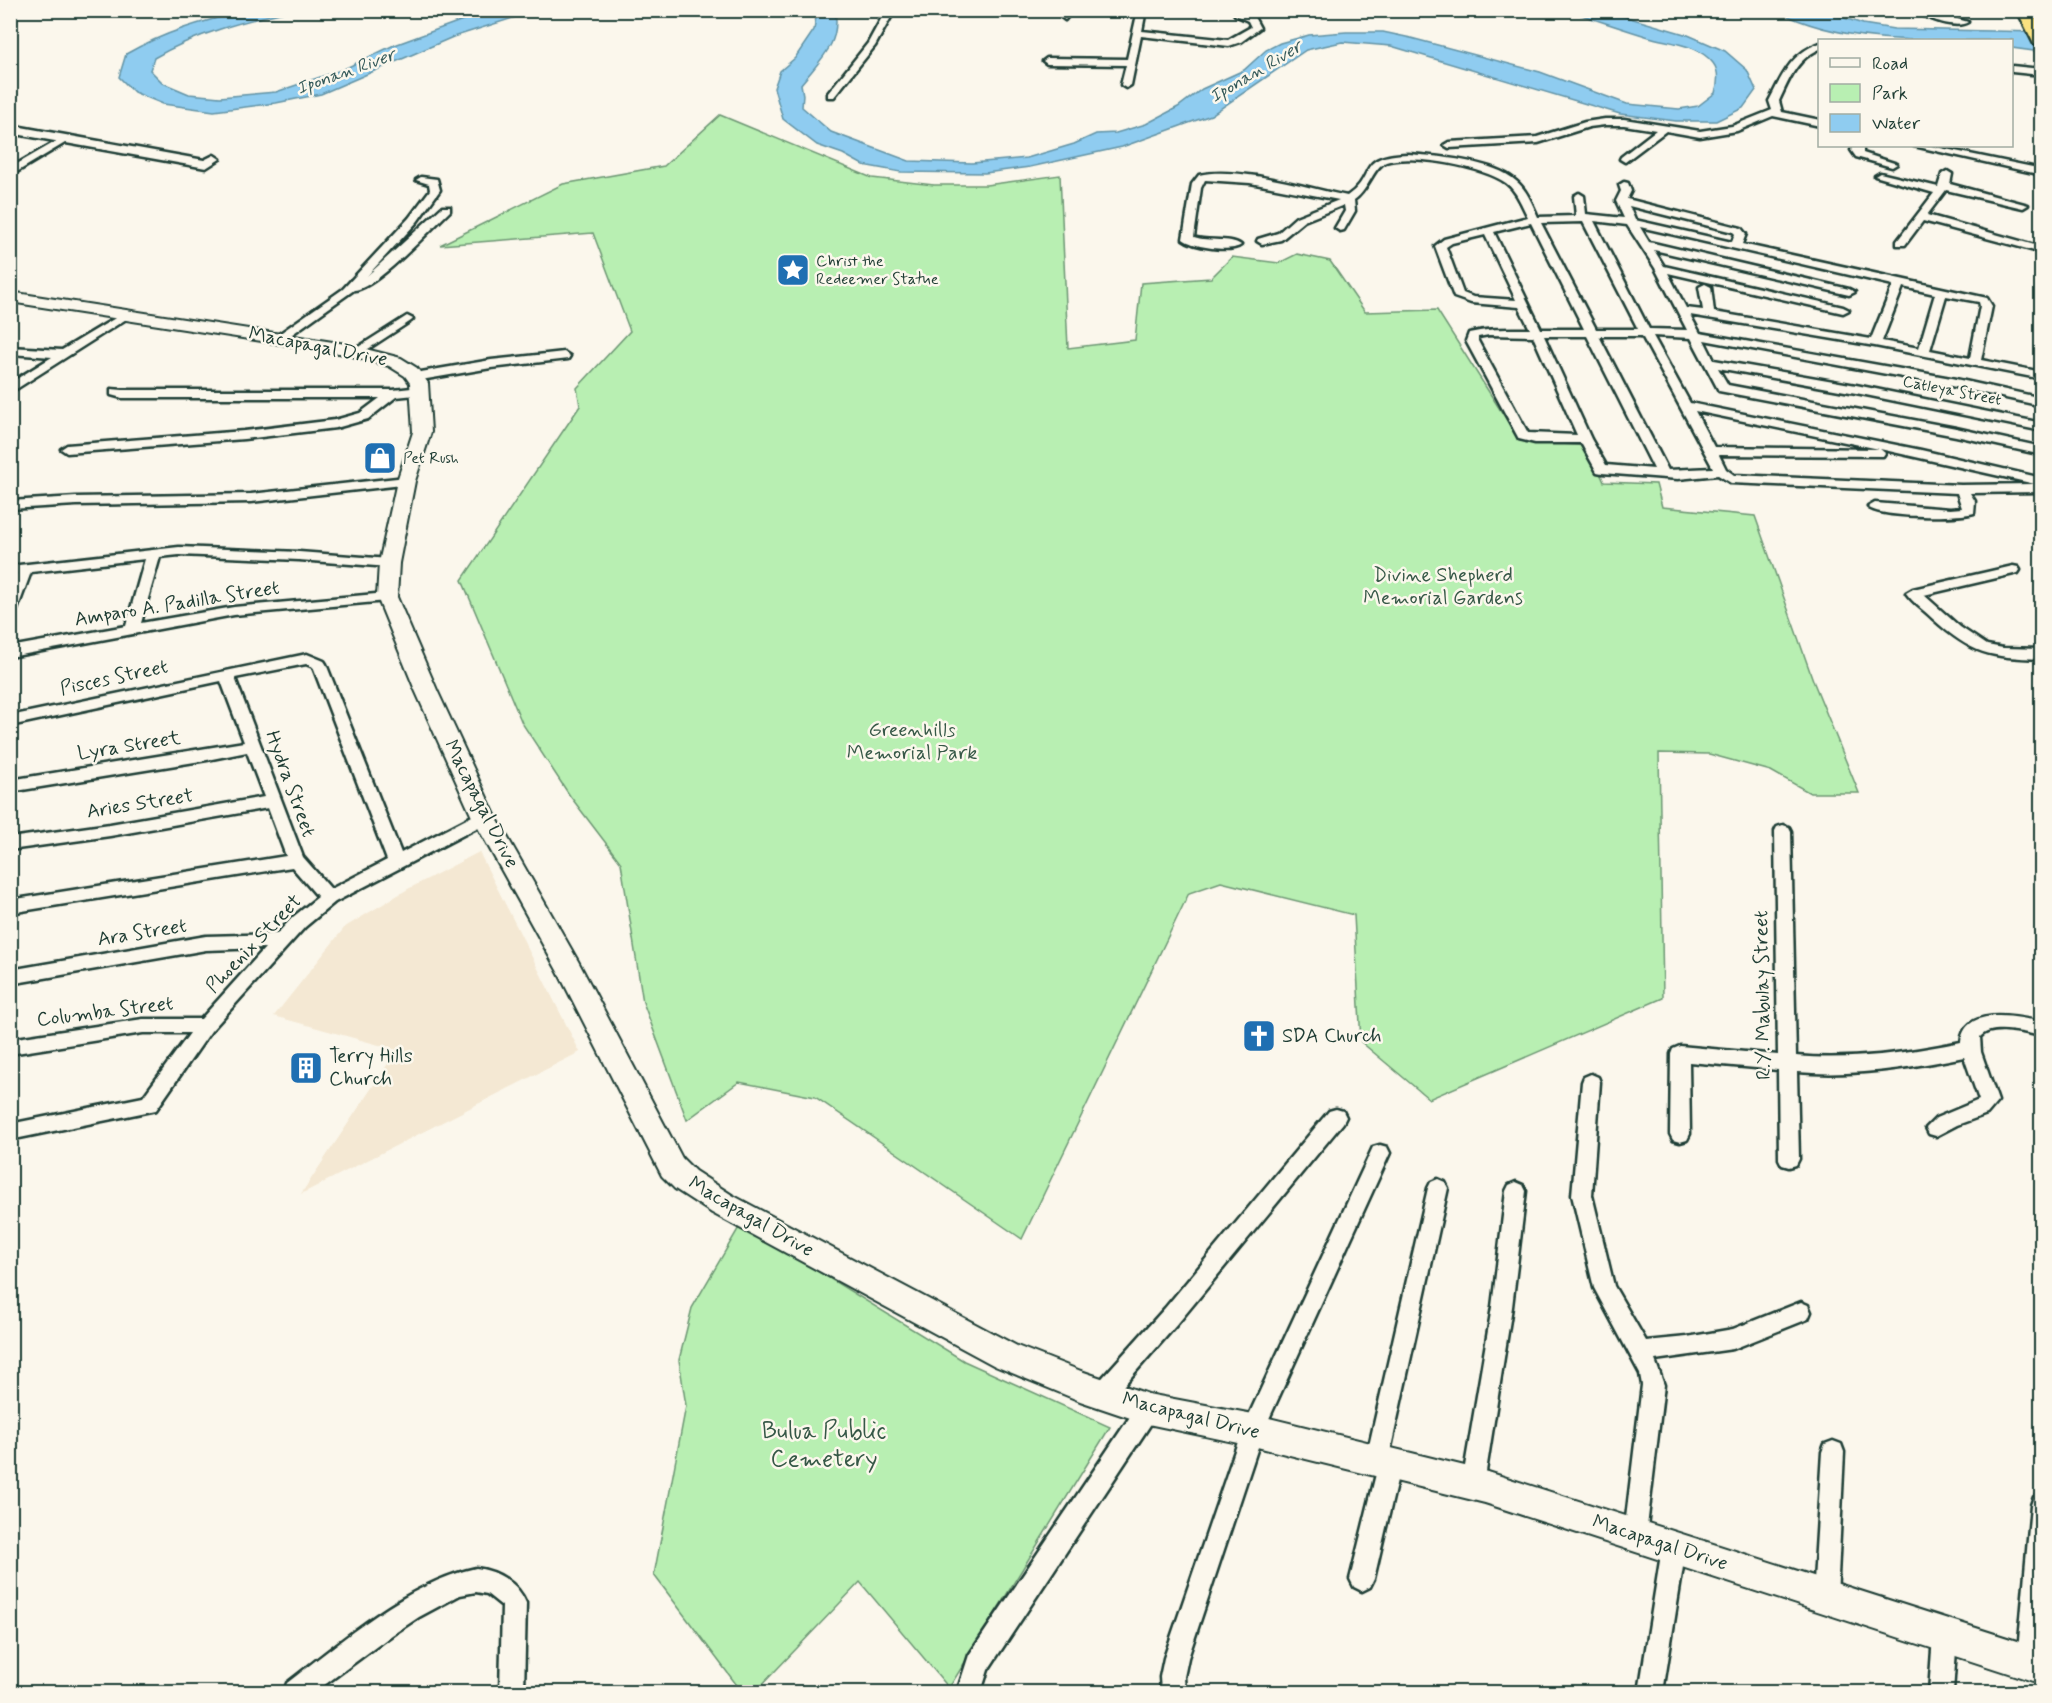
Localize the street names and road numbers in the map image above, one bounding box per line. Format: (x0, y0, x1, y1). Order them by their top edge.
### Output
street label: Macapagal Drive (246, 320, 390, 374)
street label: Catleya Street (1901, 371, 2003, 411)
street label: Amparo A. Padilla Street (73, 574, 281, 634)
street label: Pisces Street (58, 653, 170, 703)
street label: Lyra Street (76, 724, 183, 767)
street label: Hydra Street (258, 727, 322, 841)
street label: Macapagal Drive (437, 735, 525, 873)
street label: Aries Street (85, 782, 195, 826)
street label: Phoenix Street (200, 889, 308, 999)
street label: R.Y. Mabulay Street (1748, 910, 1778, 1080)
street label: Ara Street (95, 913, 189, 953)
street label: Columba Street (35, 990, 175, 1034)
street label: Macapagal Drive (683, 1170, 819, 1264)
street label: Macapagal Drive (1119, 1386, 1263, 1446)
street label: Macapagal Drive (1589, 1508, 1731, 1578)

